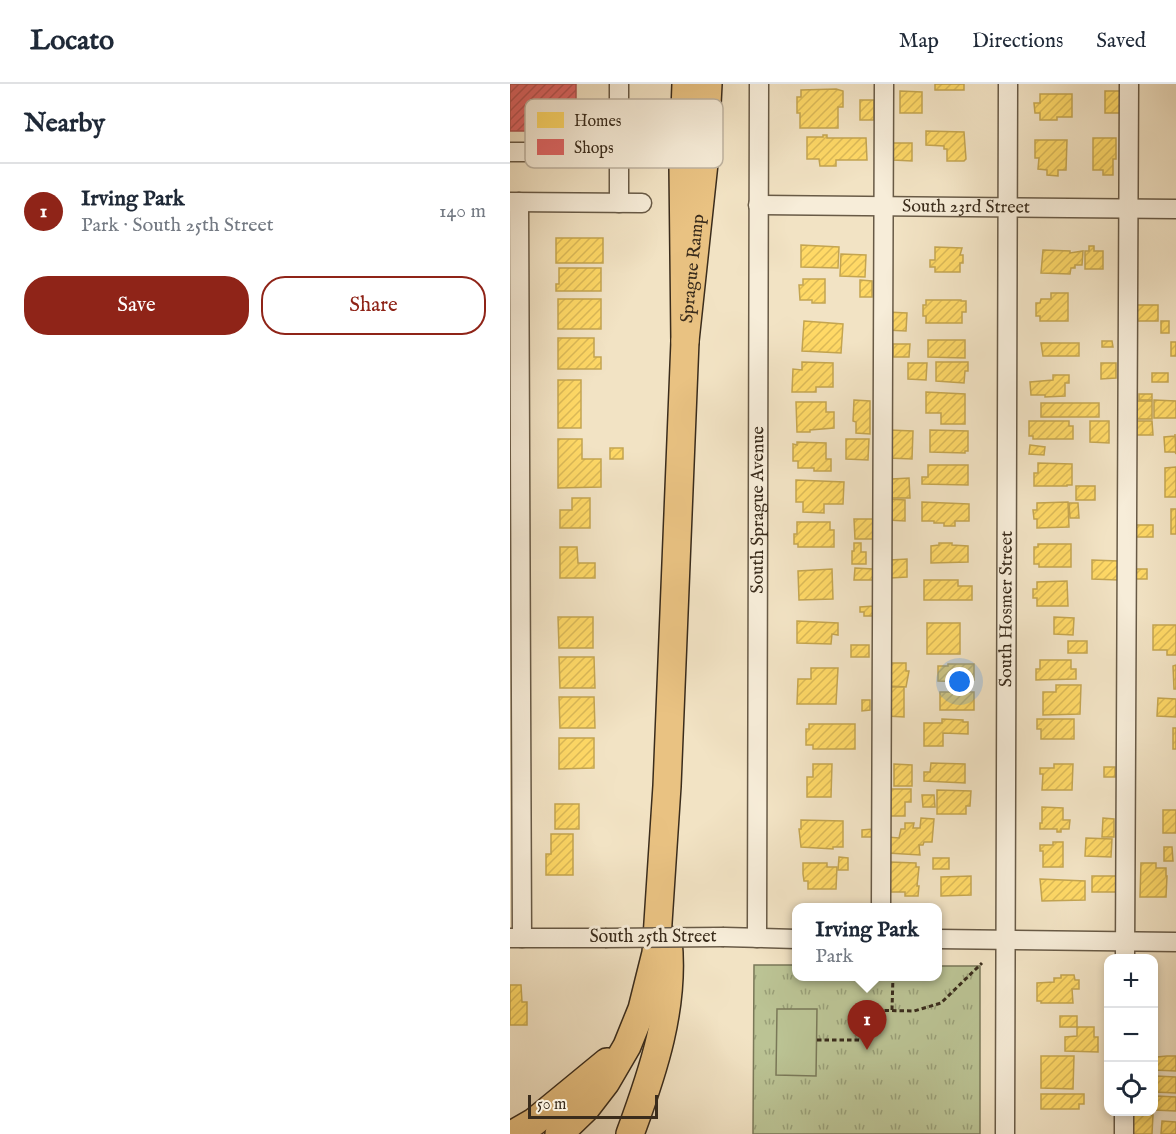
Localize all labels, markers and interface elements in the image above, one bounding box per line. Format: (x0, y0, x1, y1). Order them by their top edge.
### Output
text: Locato (30, 24, 114, 59)
text: Map (899, 28, 939, 55)
text: Directions (972, 28, 1063, 55)
text: Saved (1096, 28, 1146, 55)
legend (525, 99, 723, 168)
text: Nearby (24, 107, 105, 140)
text: Homes (574, 112, 622, 132)
text: Shops (574, 139, 614, 159)
text: Irving Park (81, 185, 185, 213)
street label: South 23rd Street (902, 195, 1030, 219)
text: 1 (40, 199, 47, 224)
text: 140 m (439, 199, 486, 224)
street label: Sprague Ramp (675, 212, 710, 324)
text: Park · South 25th Street (81, 213, 274, 238)
button: Save (24, 276, 249, 335)
button: Share (261, 276, 486, 335)
street label: South Sprague Avenue (746, 426, 770, 594)
street label: South Hosmer Street (995, 531, 1018, 687)
your location (945, 667, 974, 696)
popup (792, 903, 942, 981)
text: Irving Park (815, 916, 919, 944)
street label: South 25th Street (589, 926, 717, 949)
text: Park (815, 944, 853, 969)
map controls (1104, 954, 1158, 1116)
button: + (1104, 954, 1158, 1008)
pin: 1 (848, 1000, 886, 1050)
button: − (1104, 1008, 1158, 1062)
button: locate (1104, 1062, 1158, 1116)
scale bar (528, 1092, 658, 1120)
text: 50 m (537, 1095, 566, 1115)

